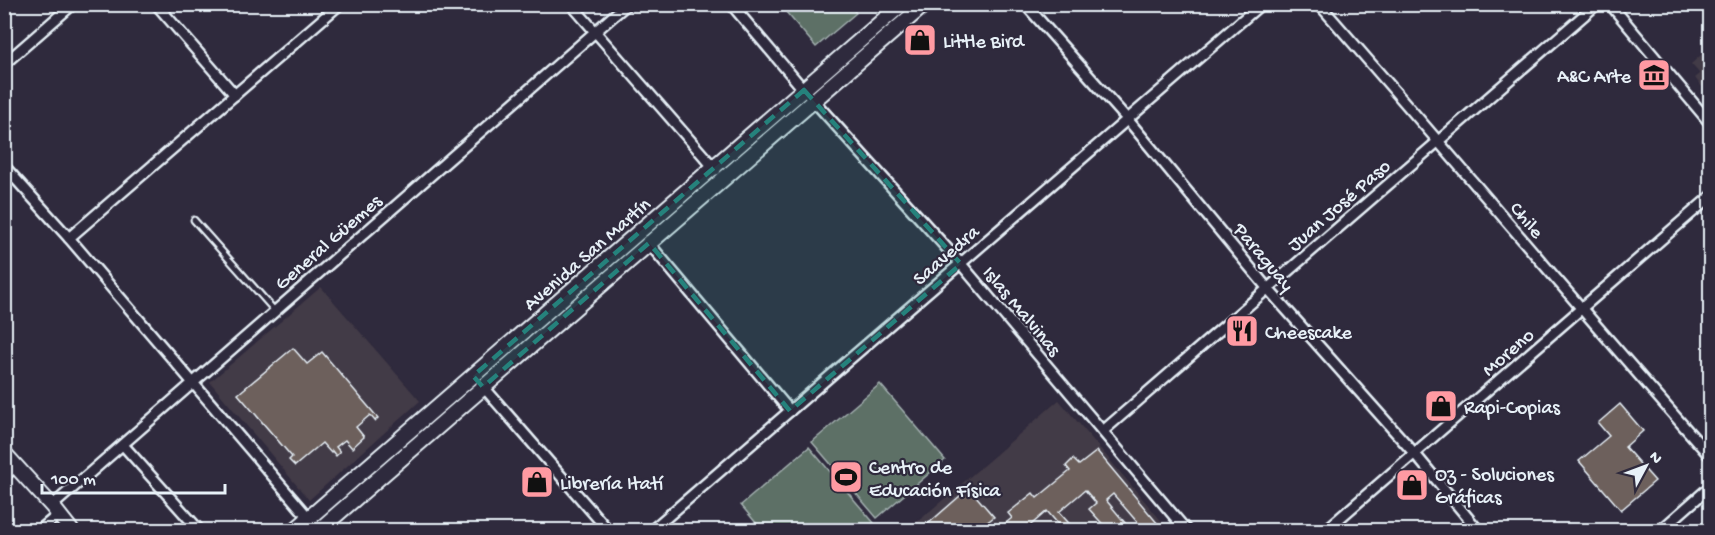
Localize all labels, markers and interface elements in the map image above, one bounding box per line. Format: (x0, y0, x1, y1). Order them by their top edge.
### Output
shop icon: Little Bird (902, 22, 938, 58)
place label: Little Bird (943, 32, 1026, 55)
museum icon: A&C Arte (1636, 57, 1672, 93)
place label: A&C Arte (1557, 67, 1632, 90)
street label: Juan José Paso (1284, 156, 1396, 258)
street label: General Güemes (271, 190, 388, 296)
street label: Avenida San Martín (520, 194, 657, 317)
street label: Chile (1503, 198, 1548, 245)
street label: Paraguay (1227, 219, 1298, 297)
street label: Saavedra (909, 221, 986, 292)
street label: Islas Malvinas (976, 263, 1065, 362)
restaurant icon: Cheescake (1224, 313, 1260, 349)
place label: Cheescake (1265, 323, 1352, 346)
street label: Moreno (1479, 325, 1540, 383)
shop icon: Rapi-Copias (1423, 388, 1459, 424)
place label: Rapi-Copias (1464, 398, 1561, 421)
north arrow (1616, 436, 1676, 496)
text: N (1644, 448, 1666, 469)
scale bar (42, 457, 225, 495)
place label: Centro de Educación Física (869, 458, 1001, 504)
sports icon: Centro de Educación Física (828, 459, 864, 495)
shop icon: Librería Itatí (519, 464, 555, 500)
place label: Oz - Soluciones Gráficas (1435, 465, 1554, 511)
shop icon: Oz - Soluciones Gráficas (1394, 467, 1430, 503)
text: 100 m (50, 470, 96, 491)
place label: Librería Itatí (560, 474, 664, 497)

